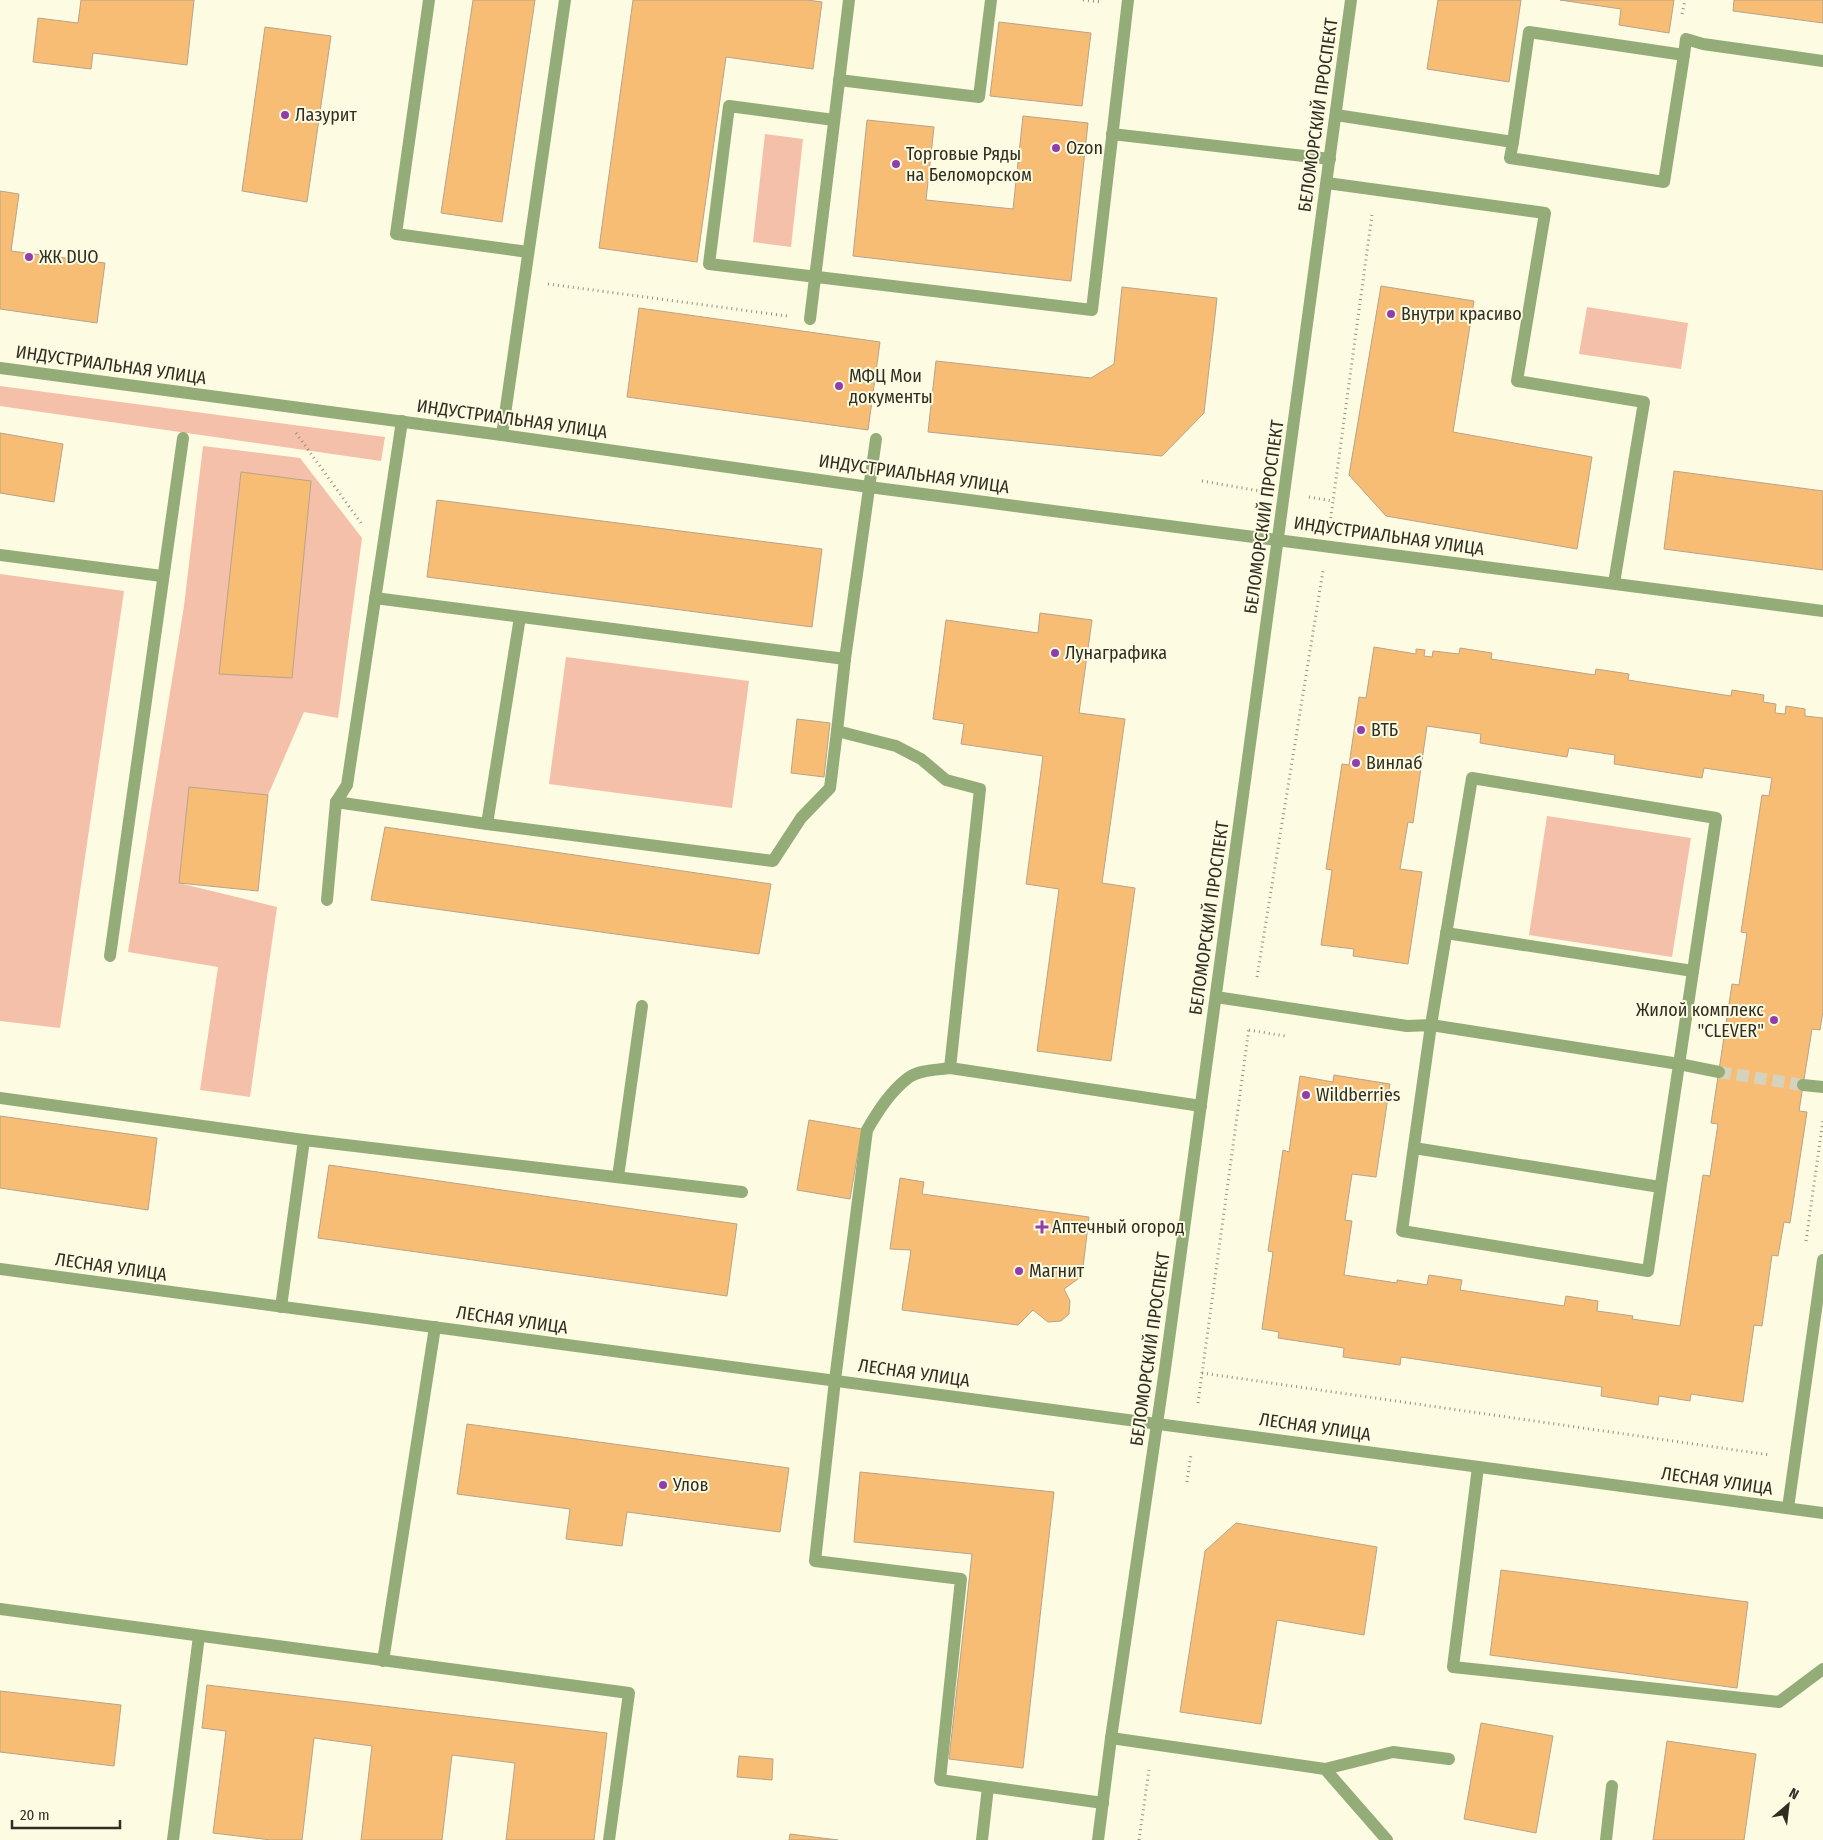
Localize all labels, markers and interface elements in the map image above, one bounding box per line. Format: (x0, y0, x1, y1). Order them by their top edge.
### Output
street label: БЕЛОМОРСКИЙ ПРОСПЕКТ (1293, 16, 1343, 213)
place label: Лазурит (295, 104, 357, 126)
marker: Лазурит (279, 109, 291, 121)
place label: Ozon (1066, 137, 1103, 159)
marker: Ozon (1050, 142, 1062, 154)
place label: Торговые Ряды на Беломорском (906, 143, 1032, 186)
marker: Торговые Ряды на Беломорском (890, 158, 902, 170)
place label: ЖК DUO (39, 246, 99, 268)
marker: ЖК DUO (23, 251, 35, 263)
place label: Внутри красиво (1401, 303, 1522, 325)
marker: Внутри красиво (1385, 308, 1397, 320)
street label: ИНДУСТРИАЛЬНАЯ УЛИЦА (14, 341, 208, 389)
place label: МФЦ Мои документы (849, 365, 933, 408)
marker: МФЦ Мои документы (833, 380, 845, 392)
street label: ИНДУСТРИАЛЬНАЯ УЛИЦА (415, 395, 609, 443)
street label: БЕЛОМОРСКИЙ ПРОСПЕКТ (1239, 418, 1289, 615)
street label: ИНДУСТРИАЛЬНАЯ УЛИЦА (817, 450, 1011, 498)
street label: ИНДУСТРИАЛЬНАЯ УЛИЦА (1292, 512, 1486, 560)
place label: Лунаграфика (1065, 642, 1167, 664)
marker: Лунаграфика (1049, 647, 1061, 659)
place label: ВТБ (1371, 719, 1398, 741)
marker: ВТБ (1355, 724, 1367, 736)
place label: Винлаб (1366, 752, 1423, 774)
marker: Винлаб (1350, 757, 1362, 769)
street label: БЕЛОМОРСКИЙ ПРОСПЕКТ (1184, 819, 1234, 1016)
place label: Жилой комплекс "СLEVER" (1636, 999, 1764, 1042)
marker: Жилой комплекс "СLEVER" (1768, 1014, 1780, 1026)
place label: Wildberries (1316, 1084, 1401, 1106)
marker: Wildberries (1300, 1089, 1312, 1101)
place label: Аптечный огород (1052, 1216, 1185, 1238)
marker: Аптечный огород (1036, 1221, 1048, 1233)
street label: ЛЕСНАЯ УЛИЦА (54, 1248, 169, 1286)
street label: БЕЛОМОРСКИЙ ПРОСПЕКТ (1125, 1250, 1175, 1447)
place label: Магнит (1029, 1260, 1085, 1282)
marker: Магнит (1013, 1265, 1025, 1277)
street label: ЛЕСНАЯ УЛИЦА (455, 1301, 570, 1339)
street label: ЛЕСНАЯ УЛИЦА (857, 1354, 972, 1392)
street label: ЛЕСНАЯ УЛИЦА (1258, 1408, 1373, 1446)
street label: ЛЕСНАЯ УЛИЦА (1660, 1462, 1775, 1500)
place label: Улов (672, 1474, 709, 1496)
marker: Улов (657, 1479, 669, 1491)
north arrow (1763, 1780, 1813, 1830)
text: N (1786, 1784, 1802, 1803)
scale bar (12, 1798, 120, 1830)
text: 20 m (20, 1806, 50, 1824)

